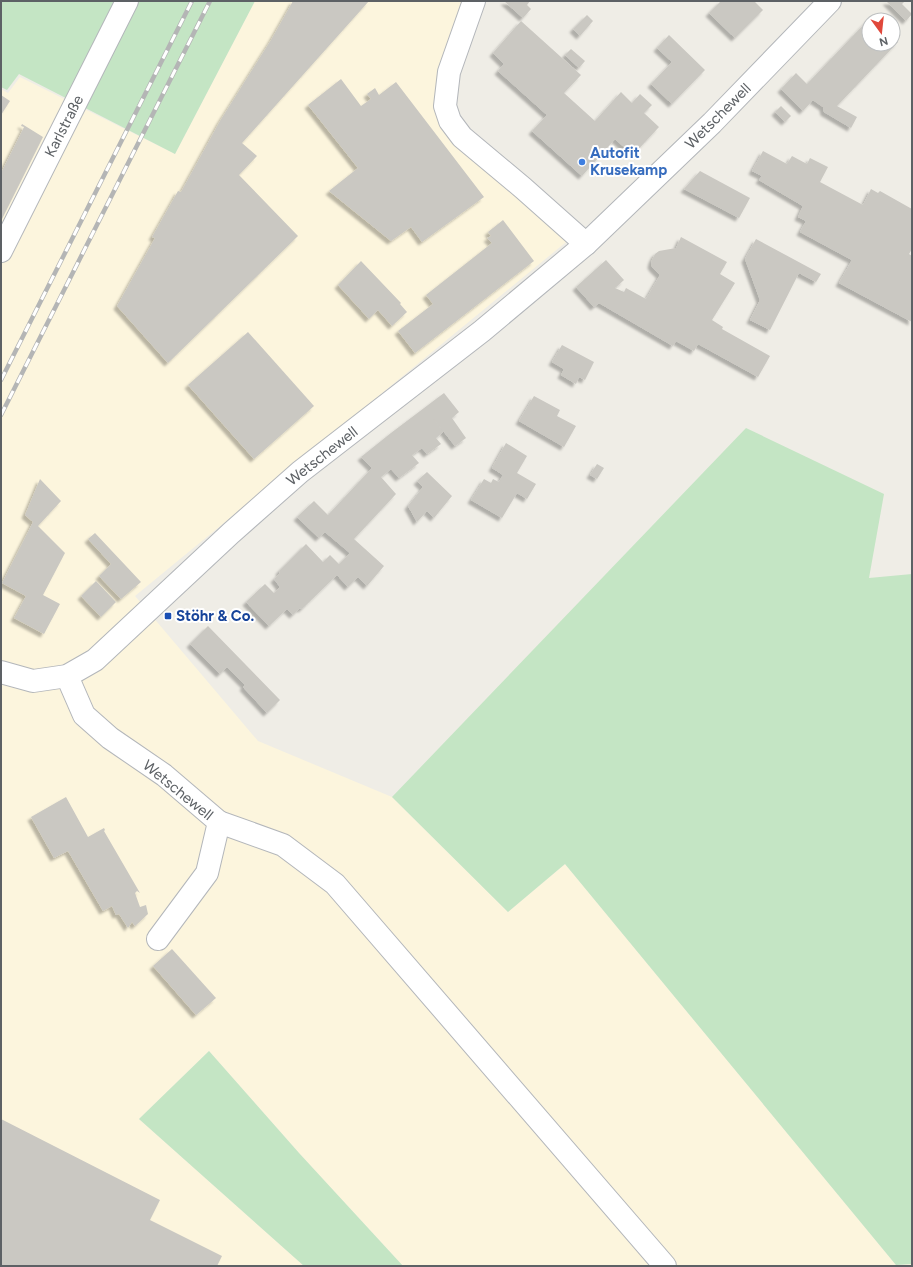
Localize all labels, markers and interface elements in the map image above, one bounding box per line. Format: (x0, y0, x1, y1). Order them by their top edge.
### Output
north arrow (861, 12, 901, 52)
text: N (878, 34, 889, 49)
street label: Wetschewell (681, 79, 755, 153)
street label: Karlstraße (41, 92, 87, 160)
place label: Autofit Krusekamp (590, 144, 667, 179)
marker: Autofit Krusekamp (577, 157, 587, 167)
street label: Wetschewell (283, 423, 361, 489)
place label: Stöhr & Co. (176, 607, 254, 625)
marker: Stöhr & Co. (163, 611, 173, 621)
street label: Wetschewell (139, 756, 217, 824)

